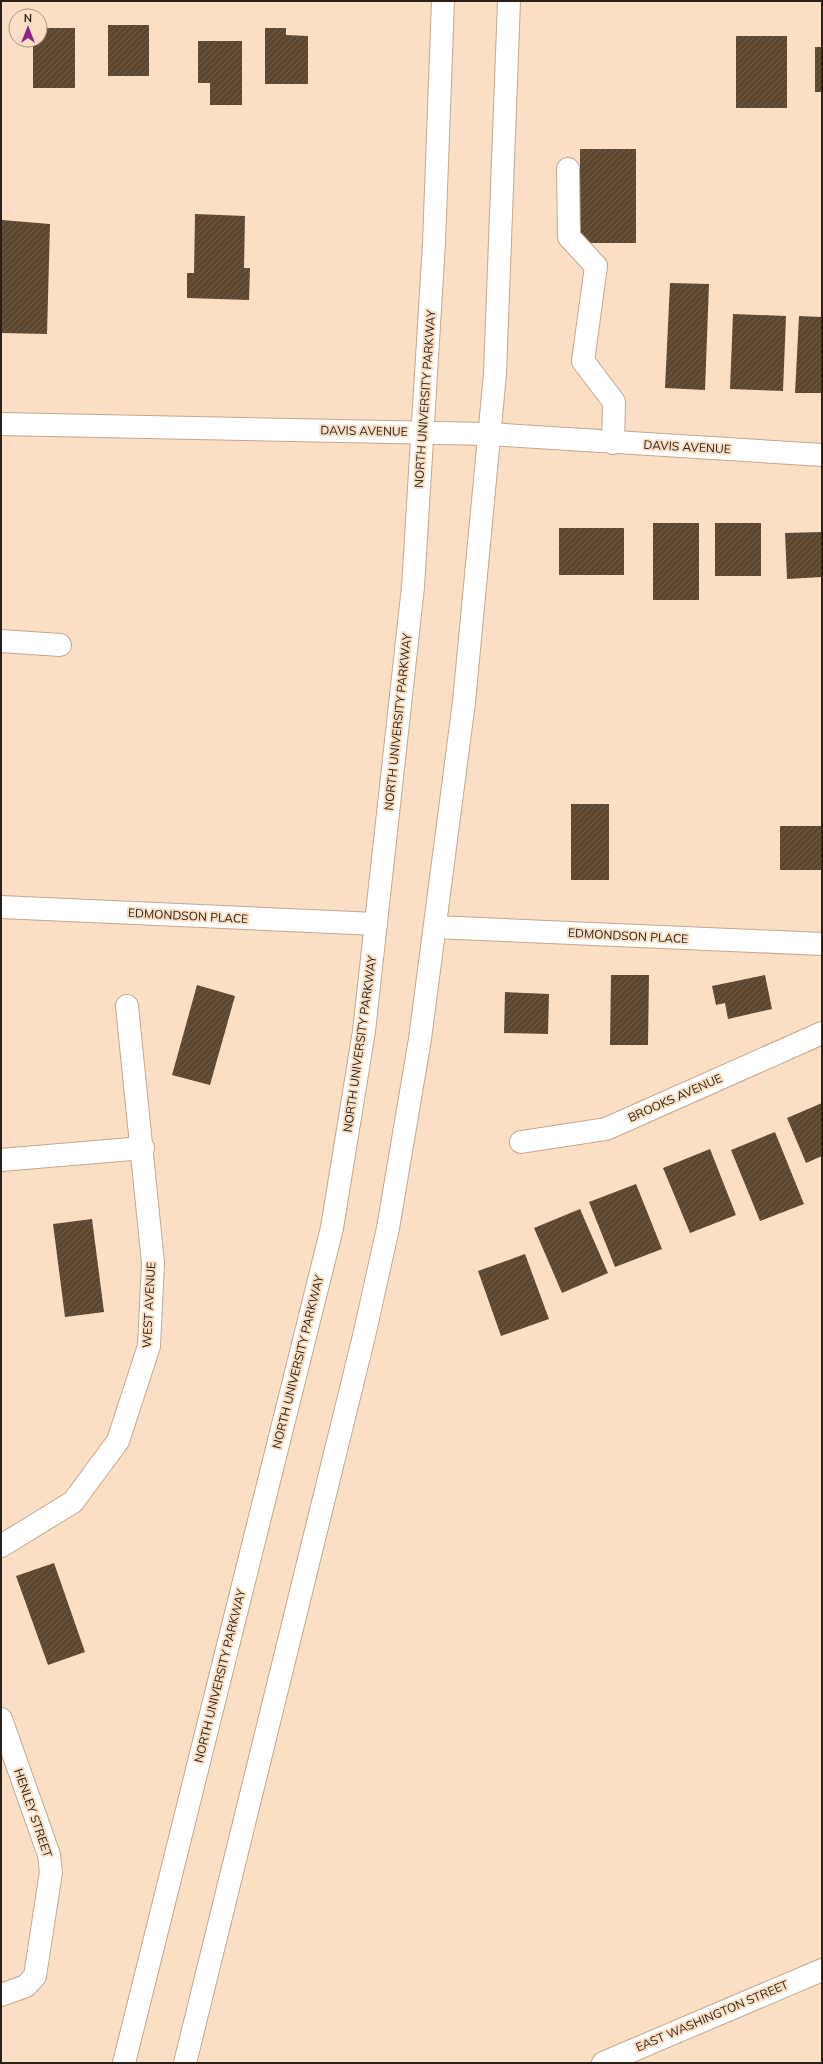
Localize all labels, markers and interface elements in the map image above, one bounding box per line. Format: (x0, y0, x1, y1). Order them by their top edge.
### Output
north arrow (8, 8, 48, 48)
text: N (24, 11, 32, 25)
street label: NORTH UNIVERSITY PARKWAY (411, 309, 438, 488)
street label: DAVIS AVENUE (320, 422, 408, 439)
street label: DAVIS AVENUE (643, 437, 731, 456)
street label: NORTH UNIVERSITY PARKWAY (381, 632, 414, 811)
street label: EDMONDSON PLACE (128, 905, 249, 926)
street label: EDMONDSON PLACE (568, 925, 689, 946)
street label: NORTH UNIVERSITY PARKWAY (340, 954, 379, 1133)
street label: BROOKS AVENUE (626, 1070, 724, 1125)
street label: WEST AVENUE (139, 1261, 158, 1348)
street label: NORTH UNIVERSITY PARKWAY (269, 1273, 327, 1450)
street label: NORTH UNIVERSITY PARKWAY (191, 1587, 249, 1764)
street label: HENLEY STREET (11, 1766, 56, 1860)
street label: EAST WASHINGTON STREET (633, 1976, 791, 2055)

